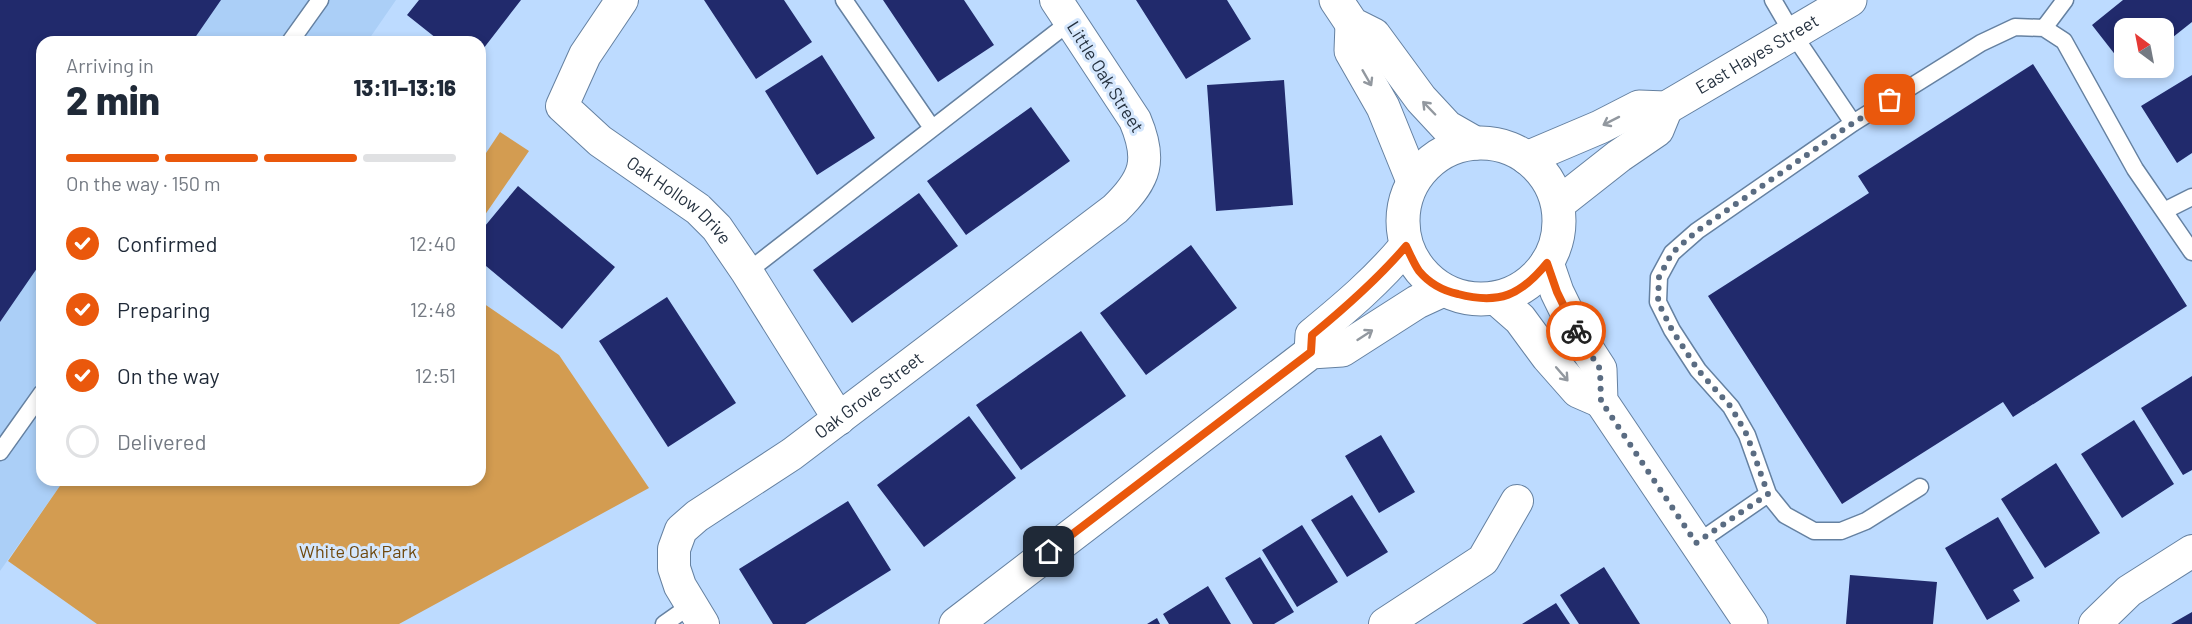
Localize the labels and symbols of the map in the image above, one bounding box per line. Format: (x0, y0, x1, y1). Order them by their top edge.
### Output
street label: East Hayes Street (1691, 9, 1822, 98)
street label: Little Oak Street (1063, 17, 1149, 136)
north arrow (2114, 18, 2174, 78)
one-way arrow (1361, 69, 1373, 86)
pin (1864, 74, 1915, 125)
one-way arrow (1422, 101, 1436, 116)
one-way arrow (1602, 116, 1620, 128)
street label: Oak Hollow Drive (623, 151, 737, 248)
courier (1546, 301, 1606, 361)
one-way arrow (1356, 329, 1373, 341)
street label: Oak Grove Street (810, 347, 927, 443)
one-way arrow (1555, 366, 1569, 381)
pin (1023, 526, 1074, 577)
park label: White Oak Park (299, 540, 417, 562)

